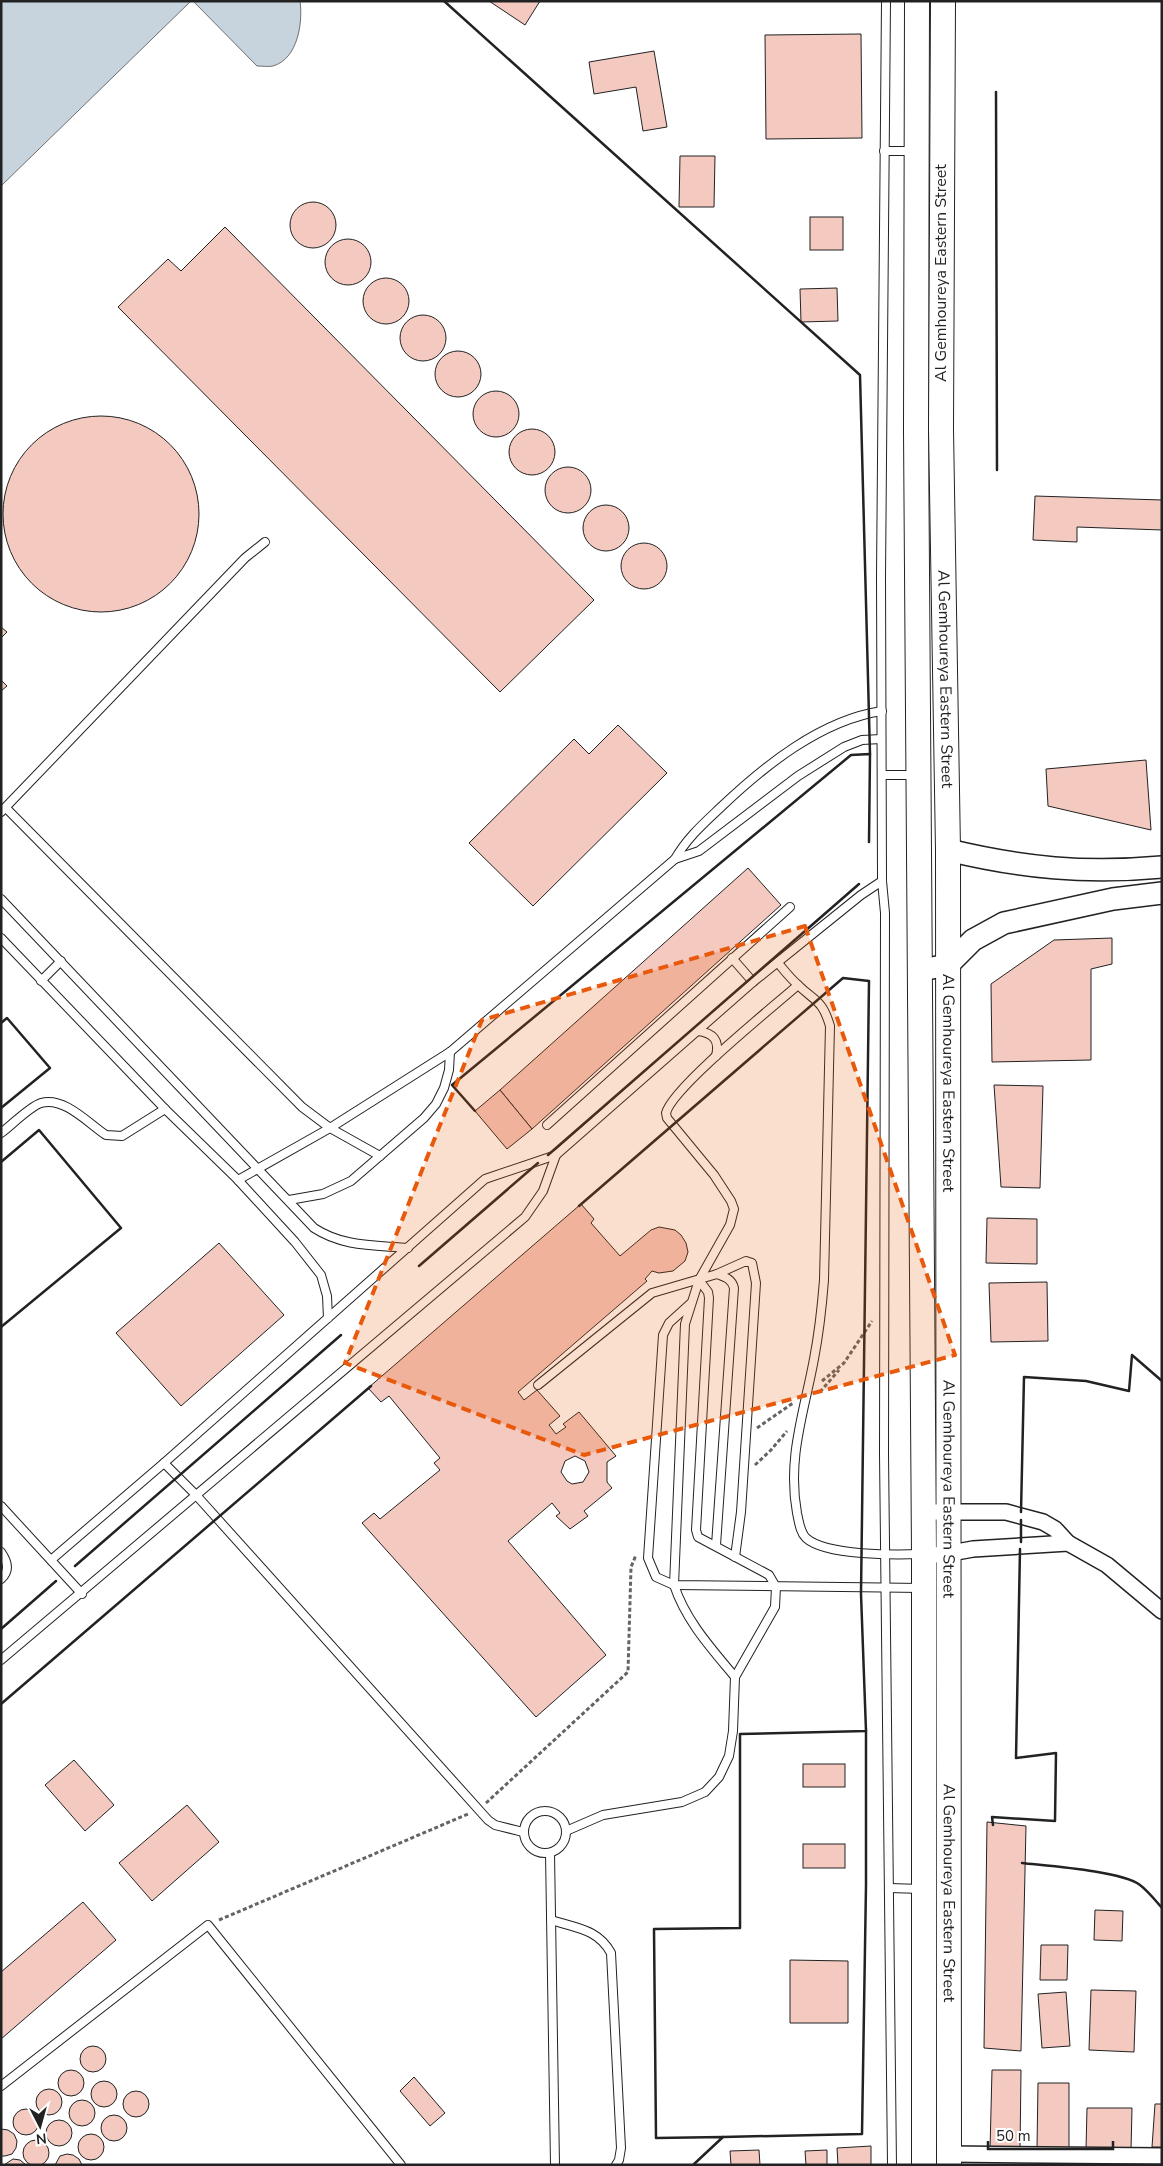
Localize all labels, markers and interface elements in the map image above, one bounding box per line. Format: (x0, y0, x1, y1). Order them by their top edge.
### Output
street label: Al Gemhoureya Eastern Street (930, 164, 952, 382)
street label: Al Gemhoureya Eastern Street (932, 570, 958, 789)
street label: Al Gemhoureya Eastern Street (937, 974, 959, 1192)
street label: Al Gemhoureya Eastern Street (937, 1380, 960, 1598)
street label: Al Gemhoureya Eastern Street (938, 1784, 960, 2002)
north arrow (15, 2101, 65, 2151)
scale bar (988, 2118, 1113, 2150)
text: 50 m (996, 2126, 1031, 2146)
text: N (35, 2128, 48, 2148)

